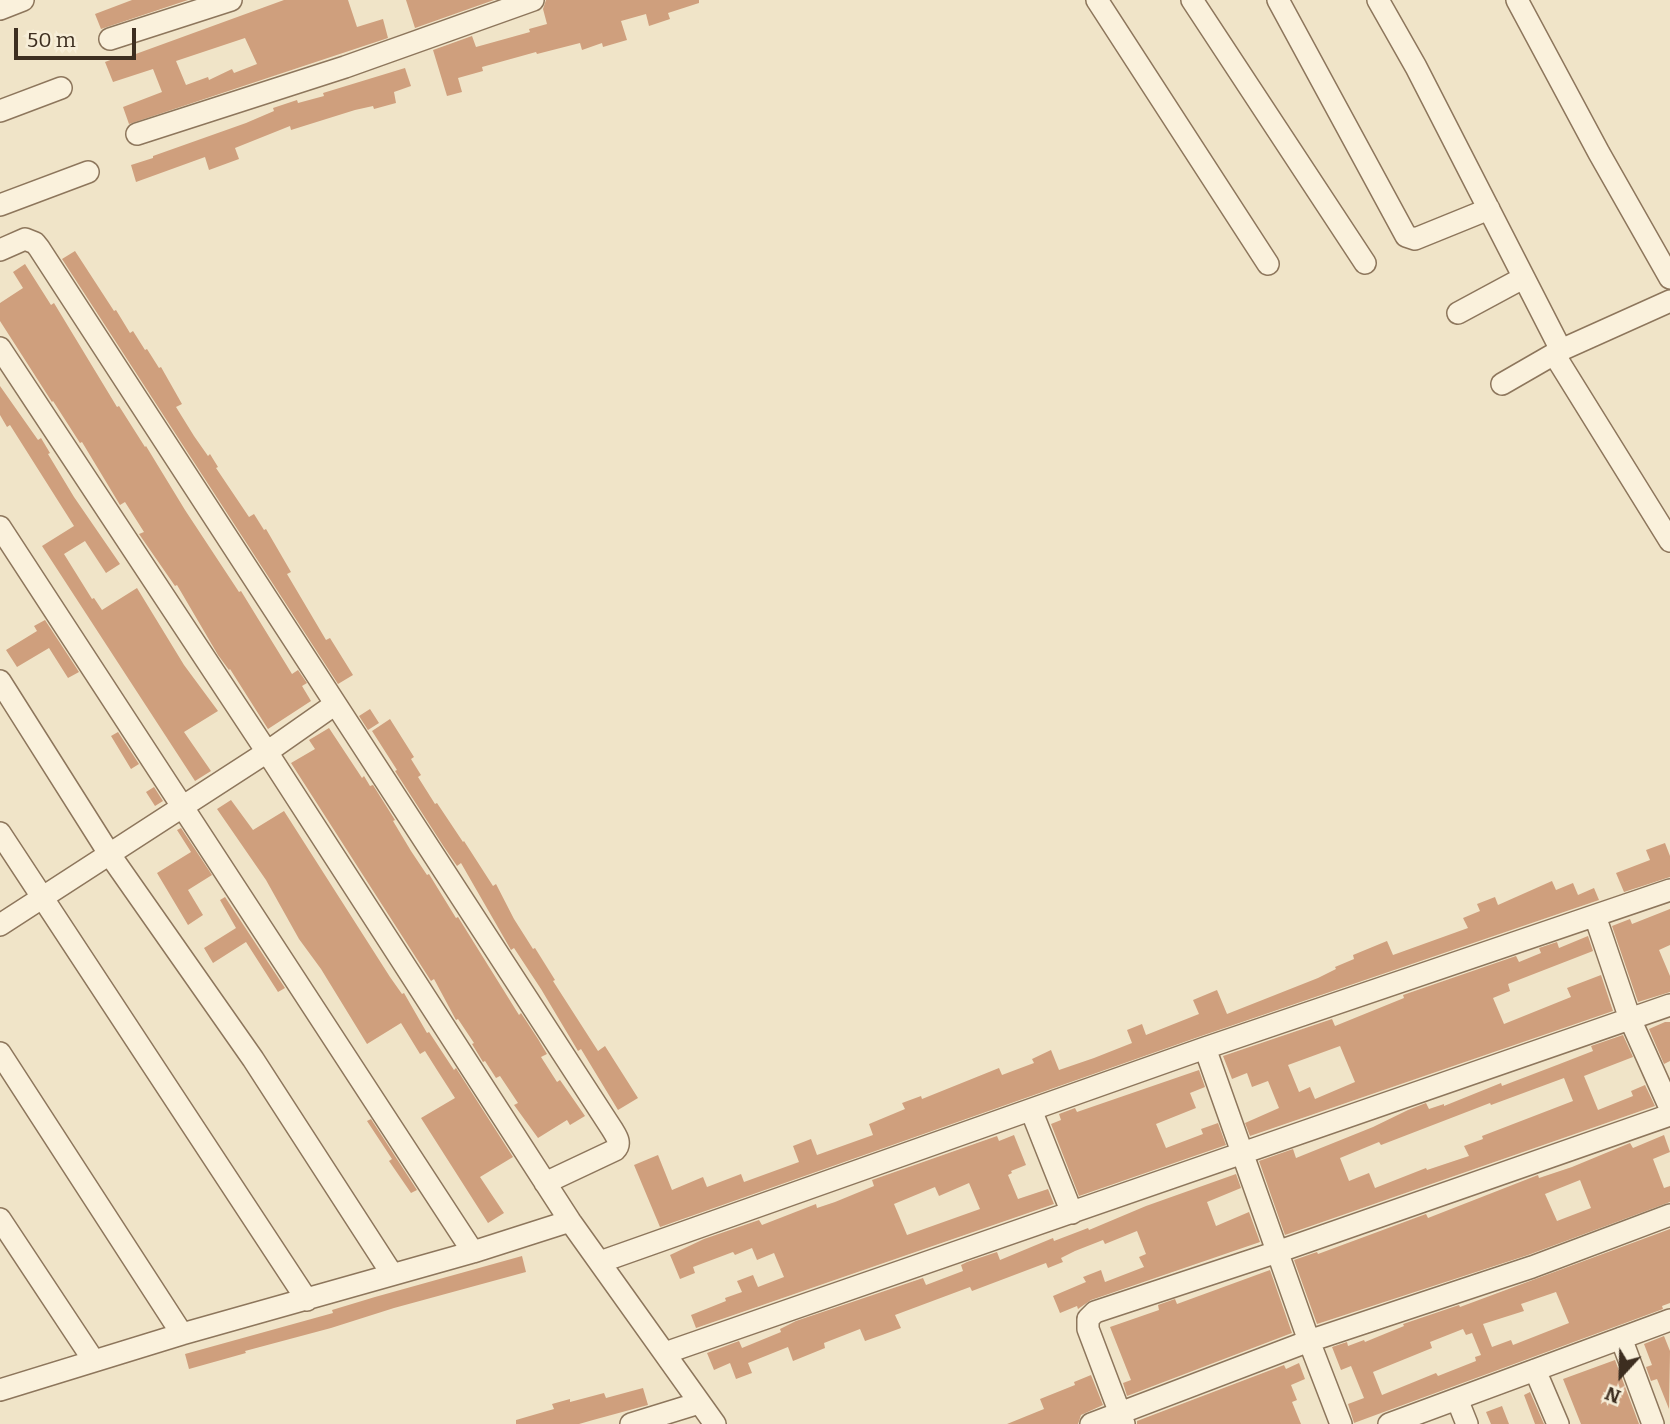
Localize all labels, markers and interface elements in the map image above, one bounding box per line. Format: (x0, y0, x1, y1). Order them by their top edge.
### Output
scale bar (18, 14, 140, 58)
text: 50 m (27, 27, 76, 53)
north arrow (1586, 1340, 1656, 1410)
text: N (1602, 1382, 1624, 1408)

